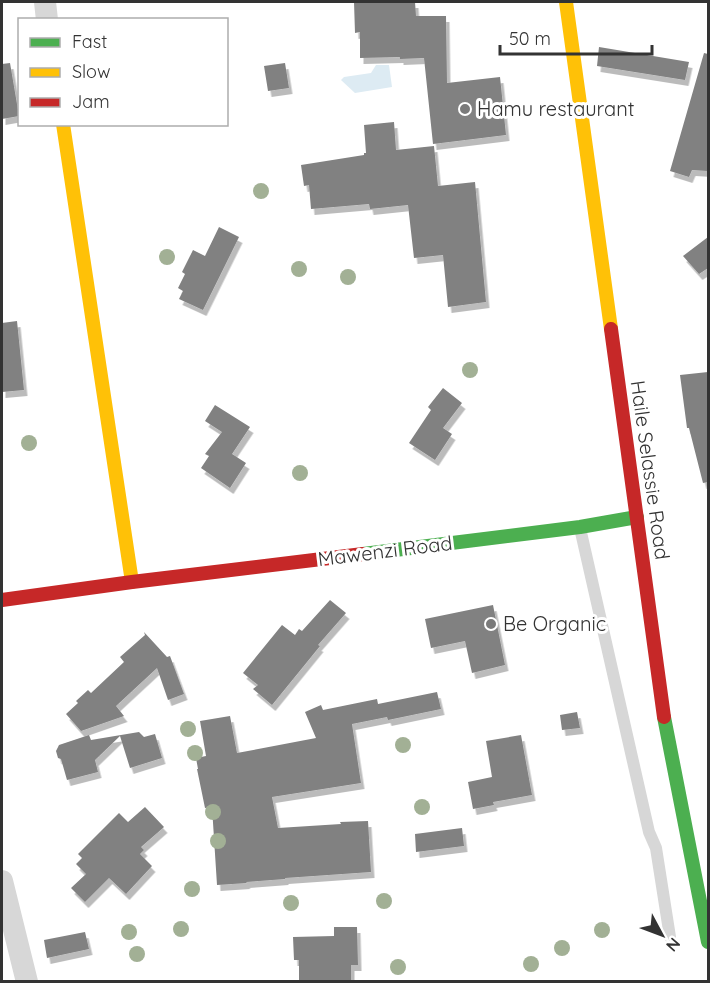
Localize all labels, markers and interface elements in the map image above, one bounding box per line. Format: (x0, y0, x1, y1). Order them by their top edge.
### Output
legend (18, 18, 228, 126)
scale bar (500, 18, 652, 56)
text: 50 m (509, 27, 551, 50)
text: Fast (72, 30, 107, 53)
text: Slow (72, 60, 110, 83)
text: Jam (72, 90, 110, 113)
place label: Hamu restaurant (477, 96, 635, 121)
marker: Hamu restaurant (458, 102, 472, 116)
street label: Haile Selassie Road (626, 379, 675, 561)
street label: Mawenzi Road (316, 530, 454, 571)
place label: Be Organic (503, 611, 606, 636)
marker: Be Organic (484, 617, 498, 631)
north arrow (632, 905, 692, 965)
text: N (662, 934, 685, 956)

